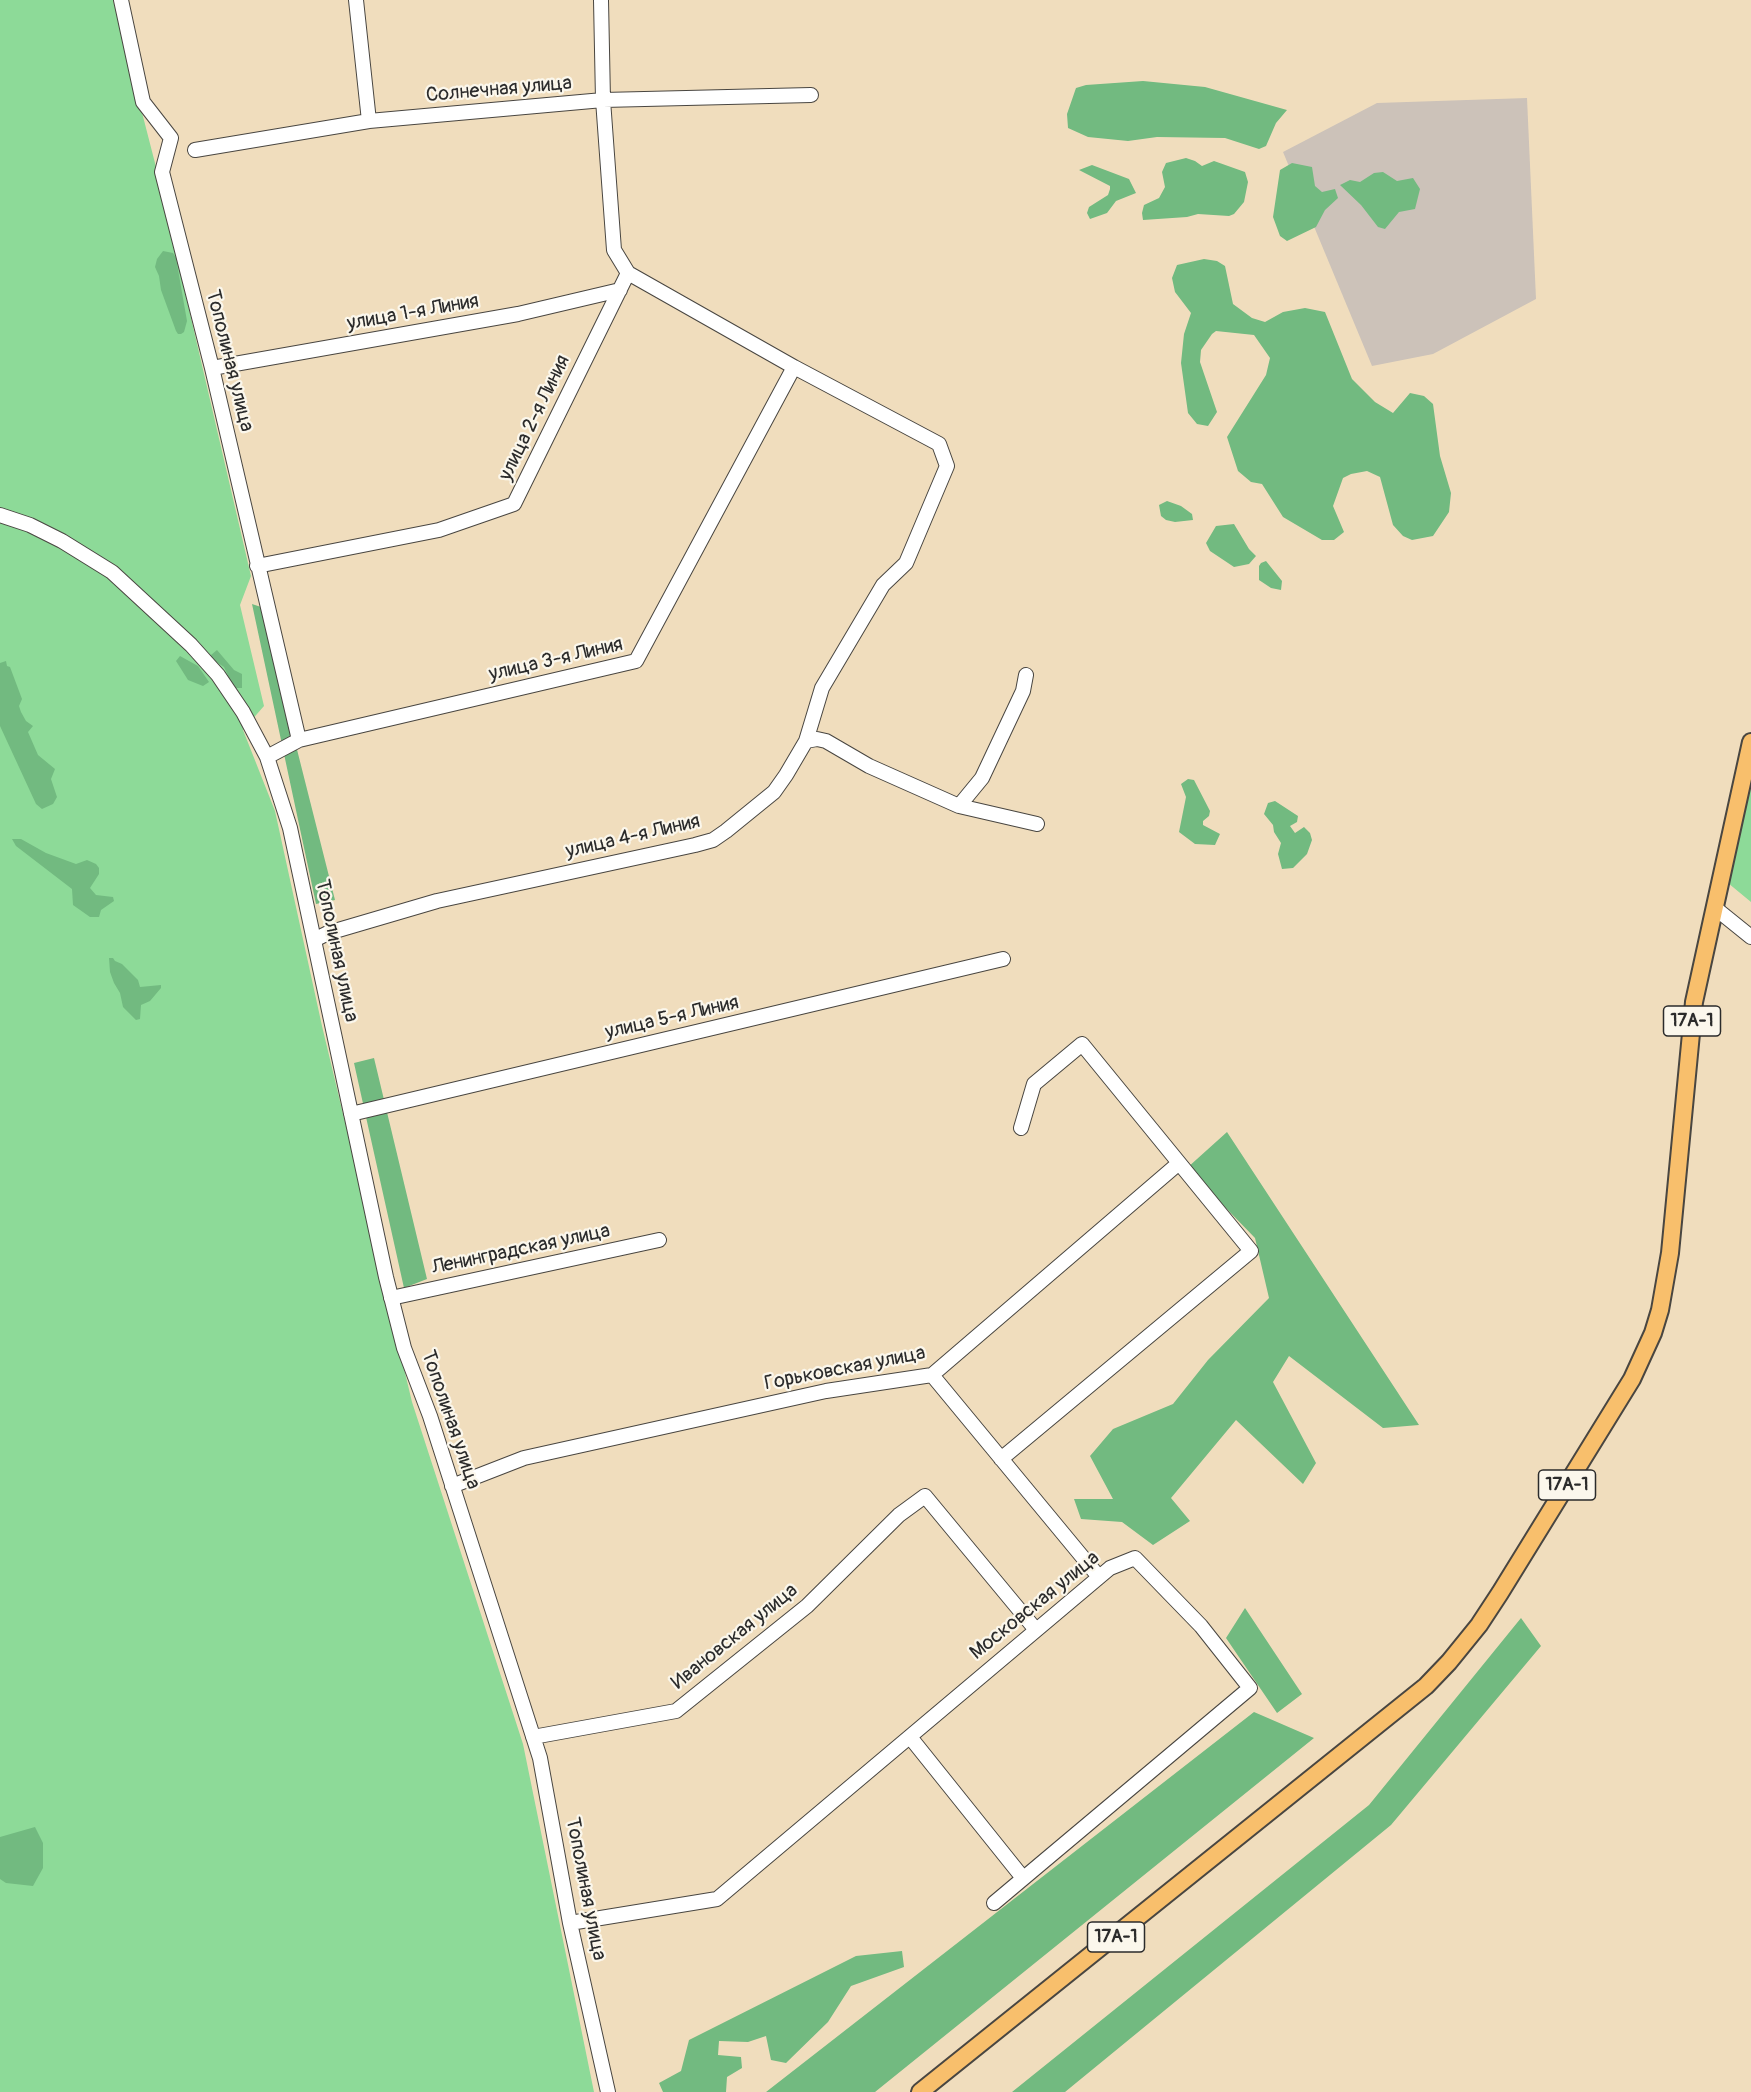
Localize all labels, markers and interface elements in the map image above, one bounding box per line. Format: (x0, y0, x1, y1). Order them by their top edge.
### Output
street label: Солнечная улица (425, 72, 573, 108)
street label: Тополиная улица (200, 288, 258, 434)
street label: улица 1-я Линия (345, 290, 481, 336)
street label: улица 2-я Линия (494, 351, 576, 485)
street label: улица 3-я Линия (487, 633, 625, 687)
street label: улица 4-я Линия (563, 810, 703, 864)
street label: Тополиная улица (309, 878, 363, 1024)
street label: улица 5-я Линия (603, 991, 741, 1045)
road number: 17А-1 (1664, 1006, 1720, 1036)
street label: Ленинградская улица (430, 1219, 612, 1281)
street label: Горьковская улица (763, 1342, 927, 1396)
street label: Тополиная улица (415, 1348, 485, 1492)
road number: 17А-1 (1538, 1470, 1596, 1500)
street label: Московская улица (965, 1546, 1105, 1666)
street label: Ивановская улица (667, 1579, 803, 1695)
street label: Тополиная улица (559, 1816, 611, 1962)
road number: 17А-1 (1088, 1922, 1144, 1952)

